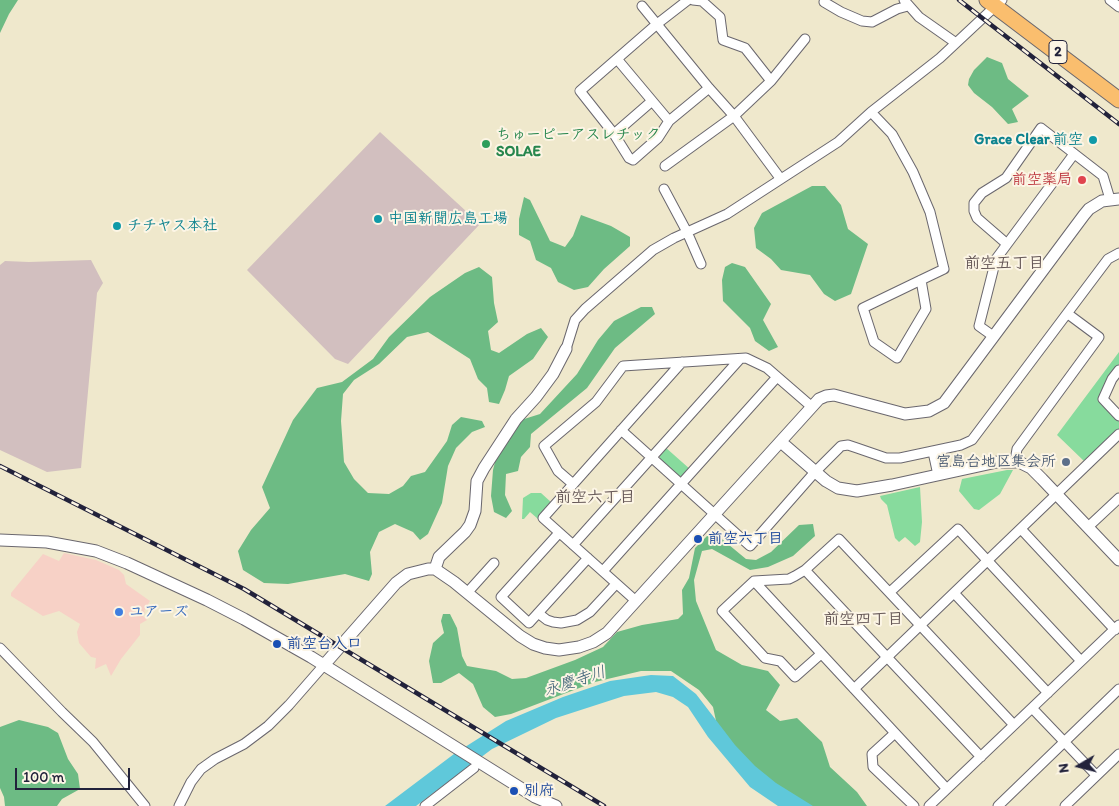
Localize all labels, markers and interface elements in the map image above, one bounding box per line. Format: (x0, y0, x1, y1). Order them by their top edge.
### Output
road number: 2 (1049, 41, 1067, 64)
place label: ちゅーピーアスレチック SOLAE (496, 126, 660, 161)
place label: Grace Clear 前空 (974, 131, 1083, 149)
marker: Grace Clear 前空 (1087, 134, 1099, 146)
marker: ちゅーピーアスレチック SOLAE (480, 138, 492, 150)
place label: 前空薬局 (1012, 171, 1072, 189)
marker: 前空薬局 (1076, 174, 1088, 186)
place label: 中国新聞広島工場 (388, 210, 508, 228)
marker: 中国新聞広島工場 (372, 213, 384, 225)
place label: チチヤス本社 (127, 217, 217, 235)
marker: チチヤス本社 (111, 220, 123, 232)
district label: 前空五丁目 (964, 254, 1044, 274)
place label: 宮島台地区集会所 (936, 453, 1056, 471)
marker: 宮島台地区集会所 (1060, 456, 1072, 468)
district label: 前空六丁目 (555, 488, 635, 508)
place label: 前空六丁目 (708, 530, 783, 548)
marker: 前空六丁目 (692, 533, 704, 545)
place label: ユアーズ (129, 603, 188, 621)
marker: ユアーズ (113, 606, 125, 618)
district label: 前空四丁目 (823, 610, 903, 630)
place label: 前空台入口 (287, 635, 362, 653)
marker: 前空台入口 (271, 638, 283, 650)
water label: 永慶寺川 (542, 663, 608, 701)
north arrow (1054, 741, 1104, 791)
scale bar (18, 758, 132, 790)
text: N (1055, 762, 1073, 774)
text: 100 m (23, 768, 64, 786)
place label: 別府 (524, 782, 554, 800)
marker: 別府 (508, 785, 520, 797)

